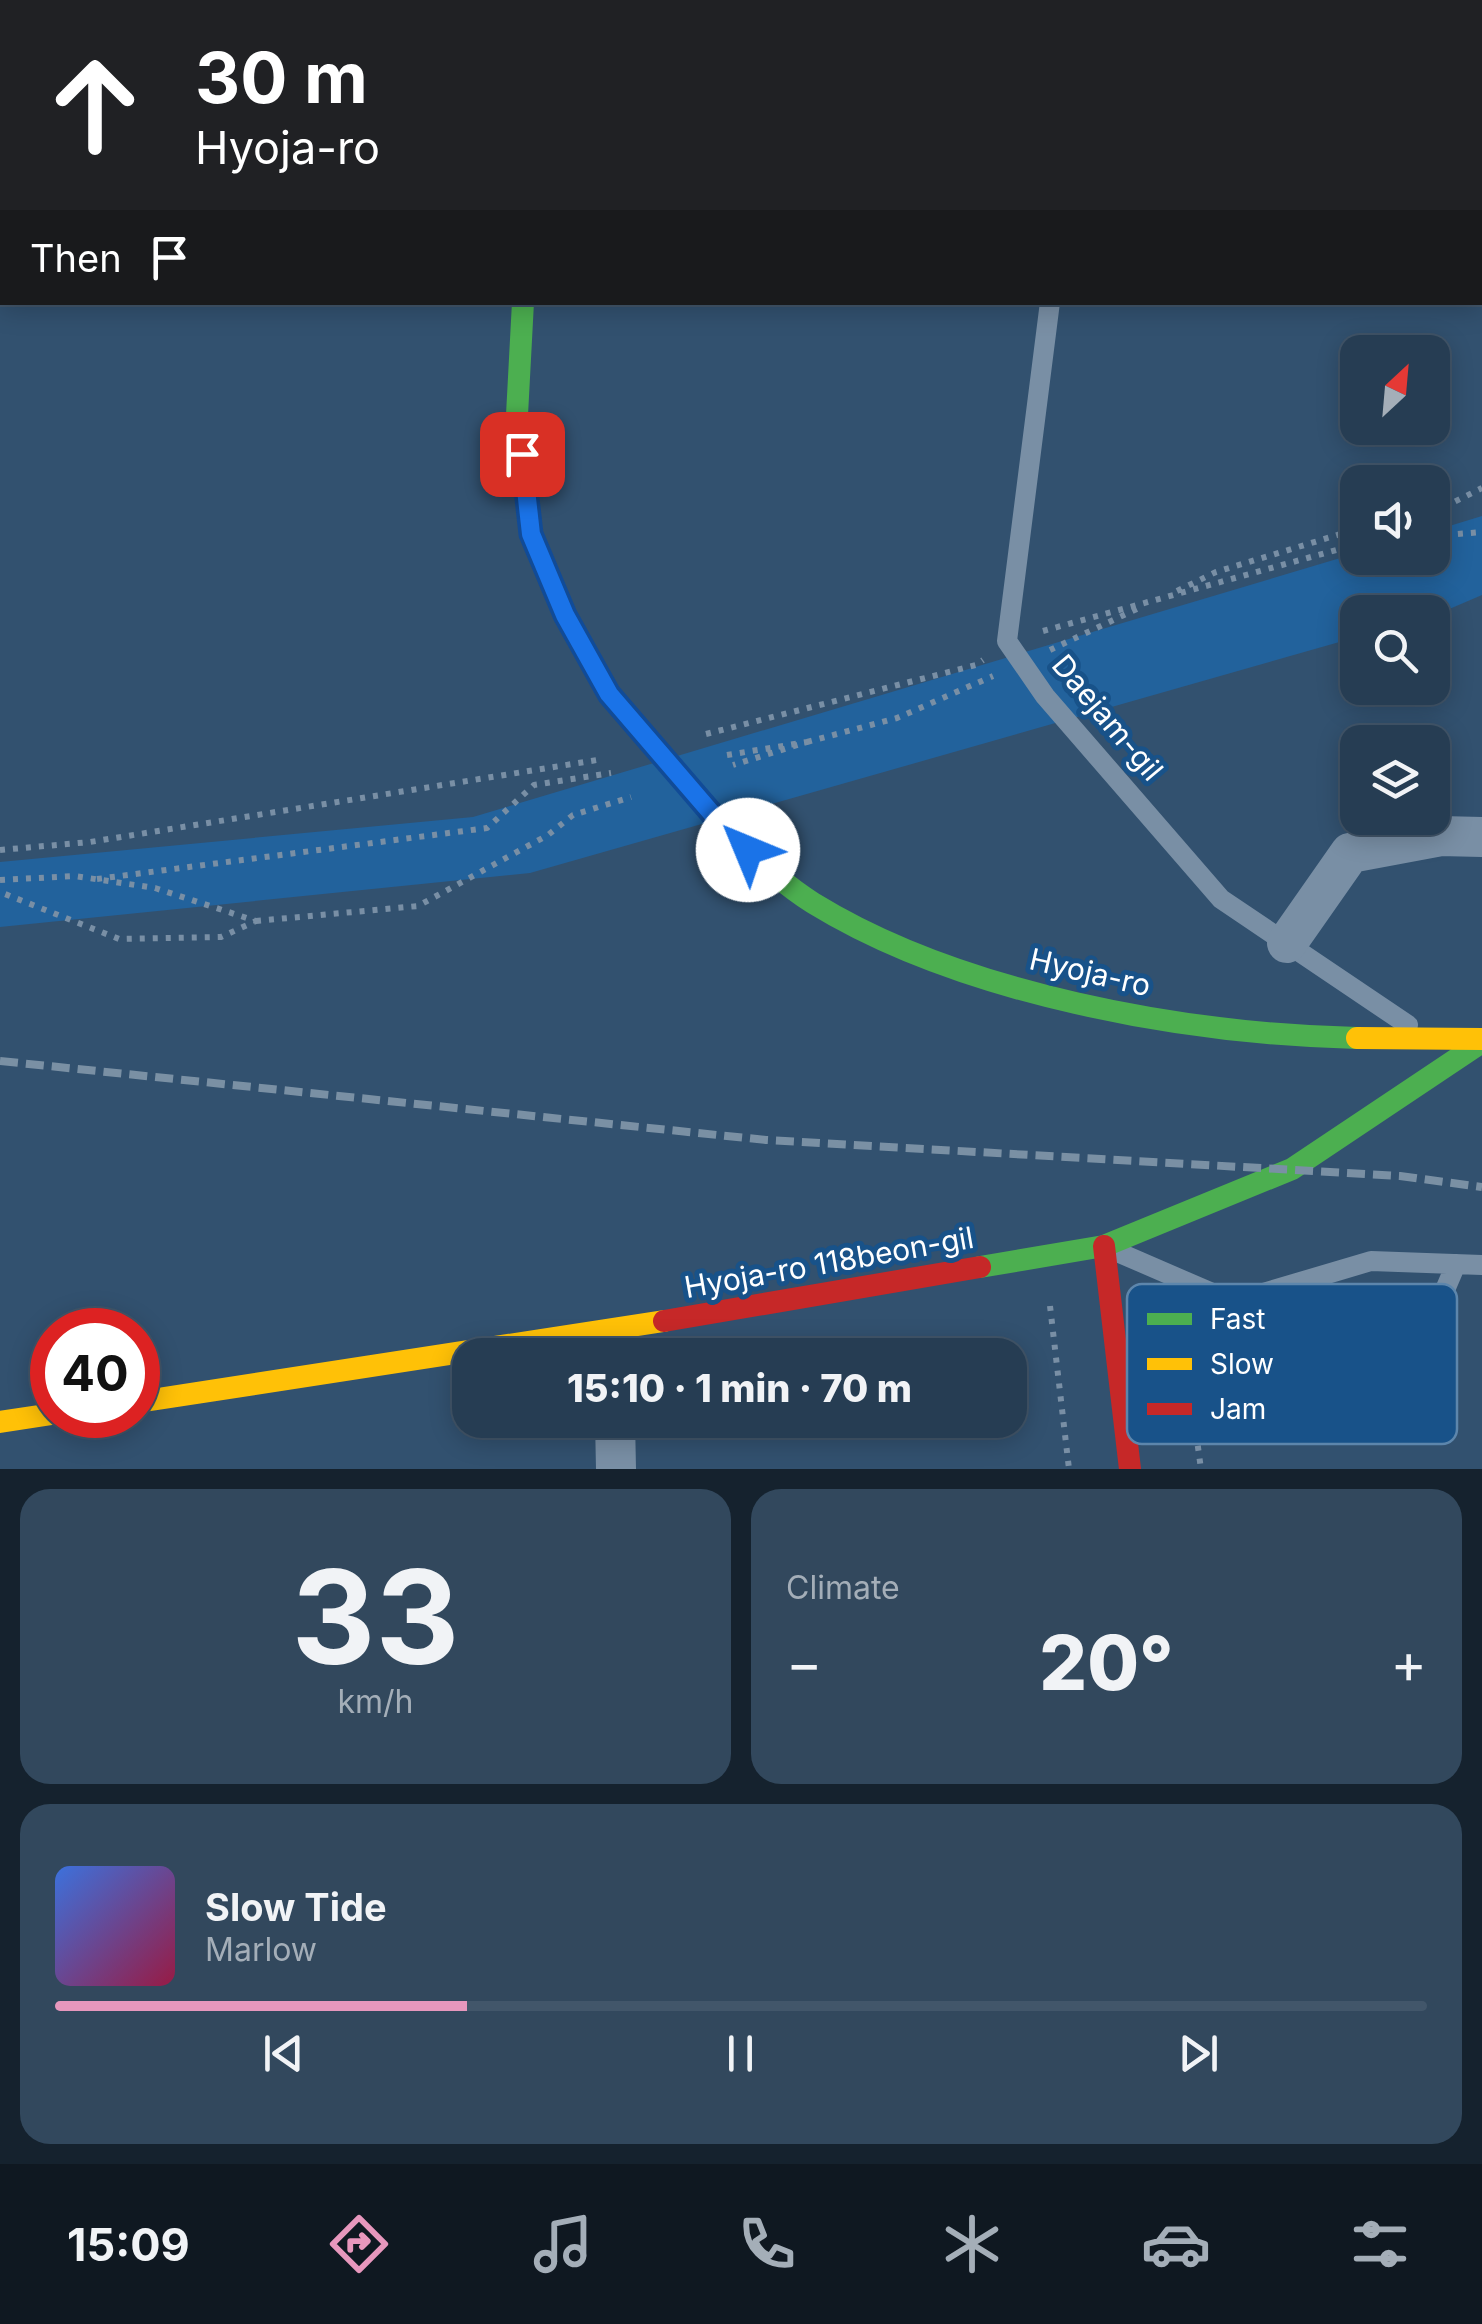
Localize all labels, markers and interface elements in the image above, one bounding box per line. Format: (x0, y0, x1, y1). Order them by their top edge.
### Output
text: 30 m (195, 35, 368, 120)
icon: ahead (30, 40, 160, 170)
text: Hyoja-ro (195, 120, 380, 175)
icon: arrive (142, 230, 197, 285)
text: Then (30, 235, 122, 281)
north arrow (1340, 335, 1450, 445)
map controls (1340, 335, 1450, 835)
pin (480, 412, 565, 497)
icon: arrive (495, 427, 550, 482)
button: sound (1340, 465, 1450, 575)
button: search (1340, 595, 1450, 705)
street label: Daejam-gil (1045, 647, 1171, 788)
button: layers (1340, 725, 1450, 835)
position arrow (696, 798, 800, 902)
street label: Hyoja-ro (1026, 941, 1154, 1003)
street label: Hyoja-ro 118beon-gil (681, 1219, 976, 1305)
legend (1127, 1284, 1457, 1444)
text: Fast (1210, 1302, 1266, 1336)
speed limit sign: 40 (30, 1308, 160, 1438)
text: Slow (1210, 1347, 1274, 1381)
text: 15:10 · 1 min · 70 m (567, 1365, 912, 1411)
text: Jam (1210, 1392, 1266, 1426)
text: 33 (292, 1538, 459, 1695)
text: Climate (786, 1568, 900, 1607)
text: 20° (1039, 1617, 1174, 1708)
text: − (786, 1630, 822, 1696)
text: + (1391, 1630, 1427, 1696)
text: km/h (337, 1682, 414, 1721)
text: Slow Tide (205, 1884, 387, 1930)
text: Marlow (205, 1930, 317, 1969)
icon: previous (256, 2026, 311, 2081)
icon: pause (713, 2026, 768, 2081)
icon: next (1171, 2026, 1226, 2081)
icon: directions (324, 2209, 394, 2279)
icon: music (528, 2209, 598, 2279)
icon: phone (732, 2209, 802, 2279)
icon: climate (937, 2209, 1007, 2279)
icon: car (1141, 2209, 1211, 2279)
icon: filters (1345, 2209, 1415, 2279)
text: 15:09 (67, 2217, 190, 2272)

